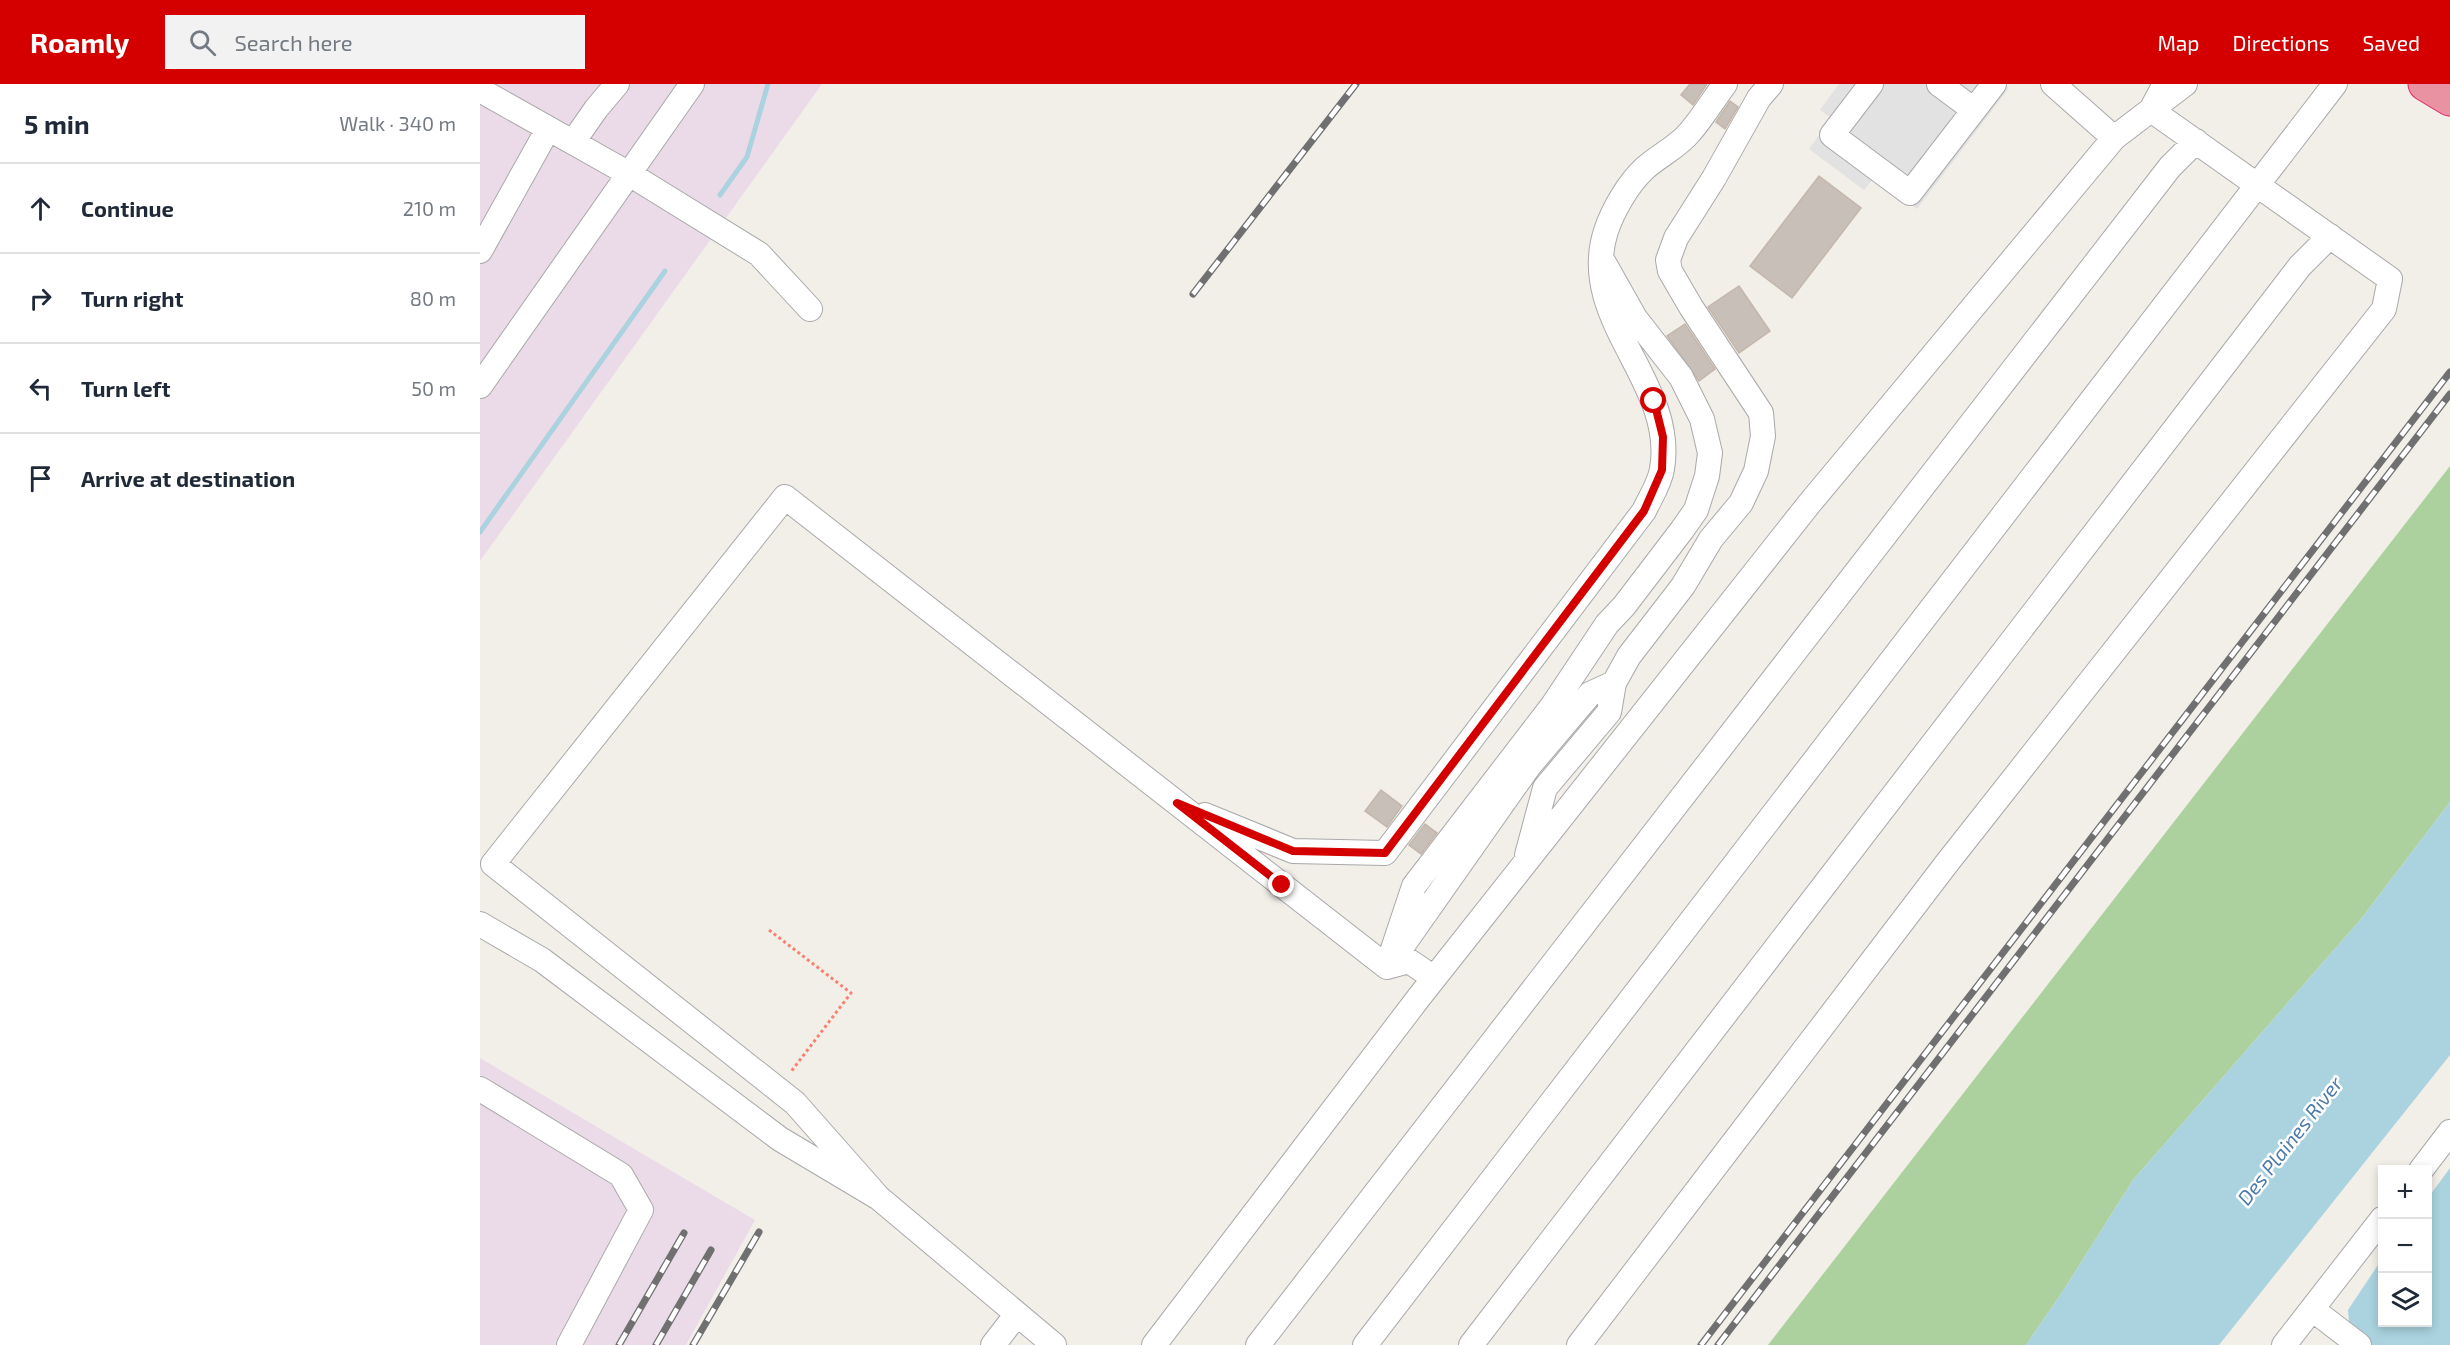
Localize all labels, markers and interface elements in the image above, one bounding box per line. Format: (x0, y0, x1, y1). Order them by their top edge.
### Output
search box (165, 15, 585, 69)
text: Roamly (30, 25, 129, 59)
icon: search (186, 26, 219, 59)
text: Search here (234, 29, 353, 55)
text: Map (2157, 30, 2200, 55)
text: Directions (2233, 30, 2329, 55)
text: Saved (2362, 30, 2420, 55)
text: 5 min (24, 108, 90, 139)
text: Walk · 340 m (339, 111, 456, 135)
icon: ahead (24, 192, 57, 225)
text: Continue (81, 195, 174, 221)
text: 210 m (403, 196, 456, 220)
icon: right (24, 282, 57, 315)
text: Turn right (81, 285, 183, 311)
text: 80 m (410, 286, 456, 310)
icon: left (24, 372, 57, 405)
text: Turn left (81, 375, 170, 401)
text: 50 m (411, 376, 456, 400)
route start (1640, 387, 1666, 413)
icon: arrive (24, 462, 57, 495)
text: Arrive at destination (81, 465, 295, 491)
route end (1268, 871, 1294, 897)
water label: Des Plaines River (2232, 1071, 2347, 1209)
map controls (2378, 1165, 2432, 1327)
button: + (2378, 1165, 2432, 1219)
button: − (2378, 1219, 2432, 1273)
button: layers (2378, 1273, 2432, 1327)

